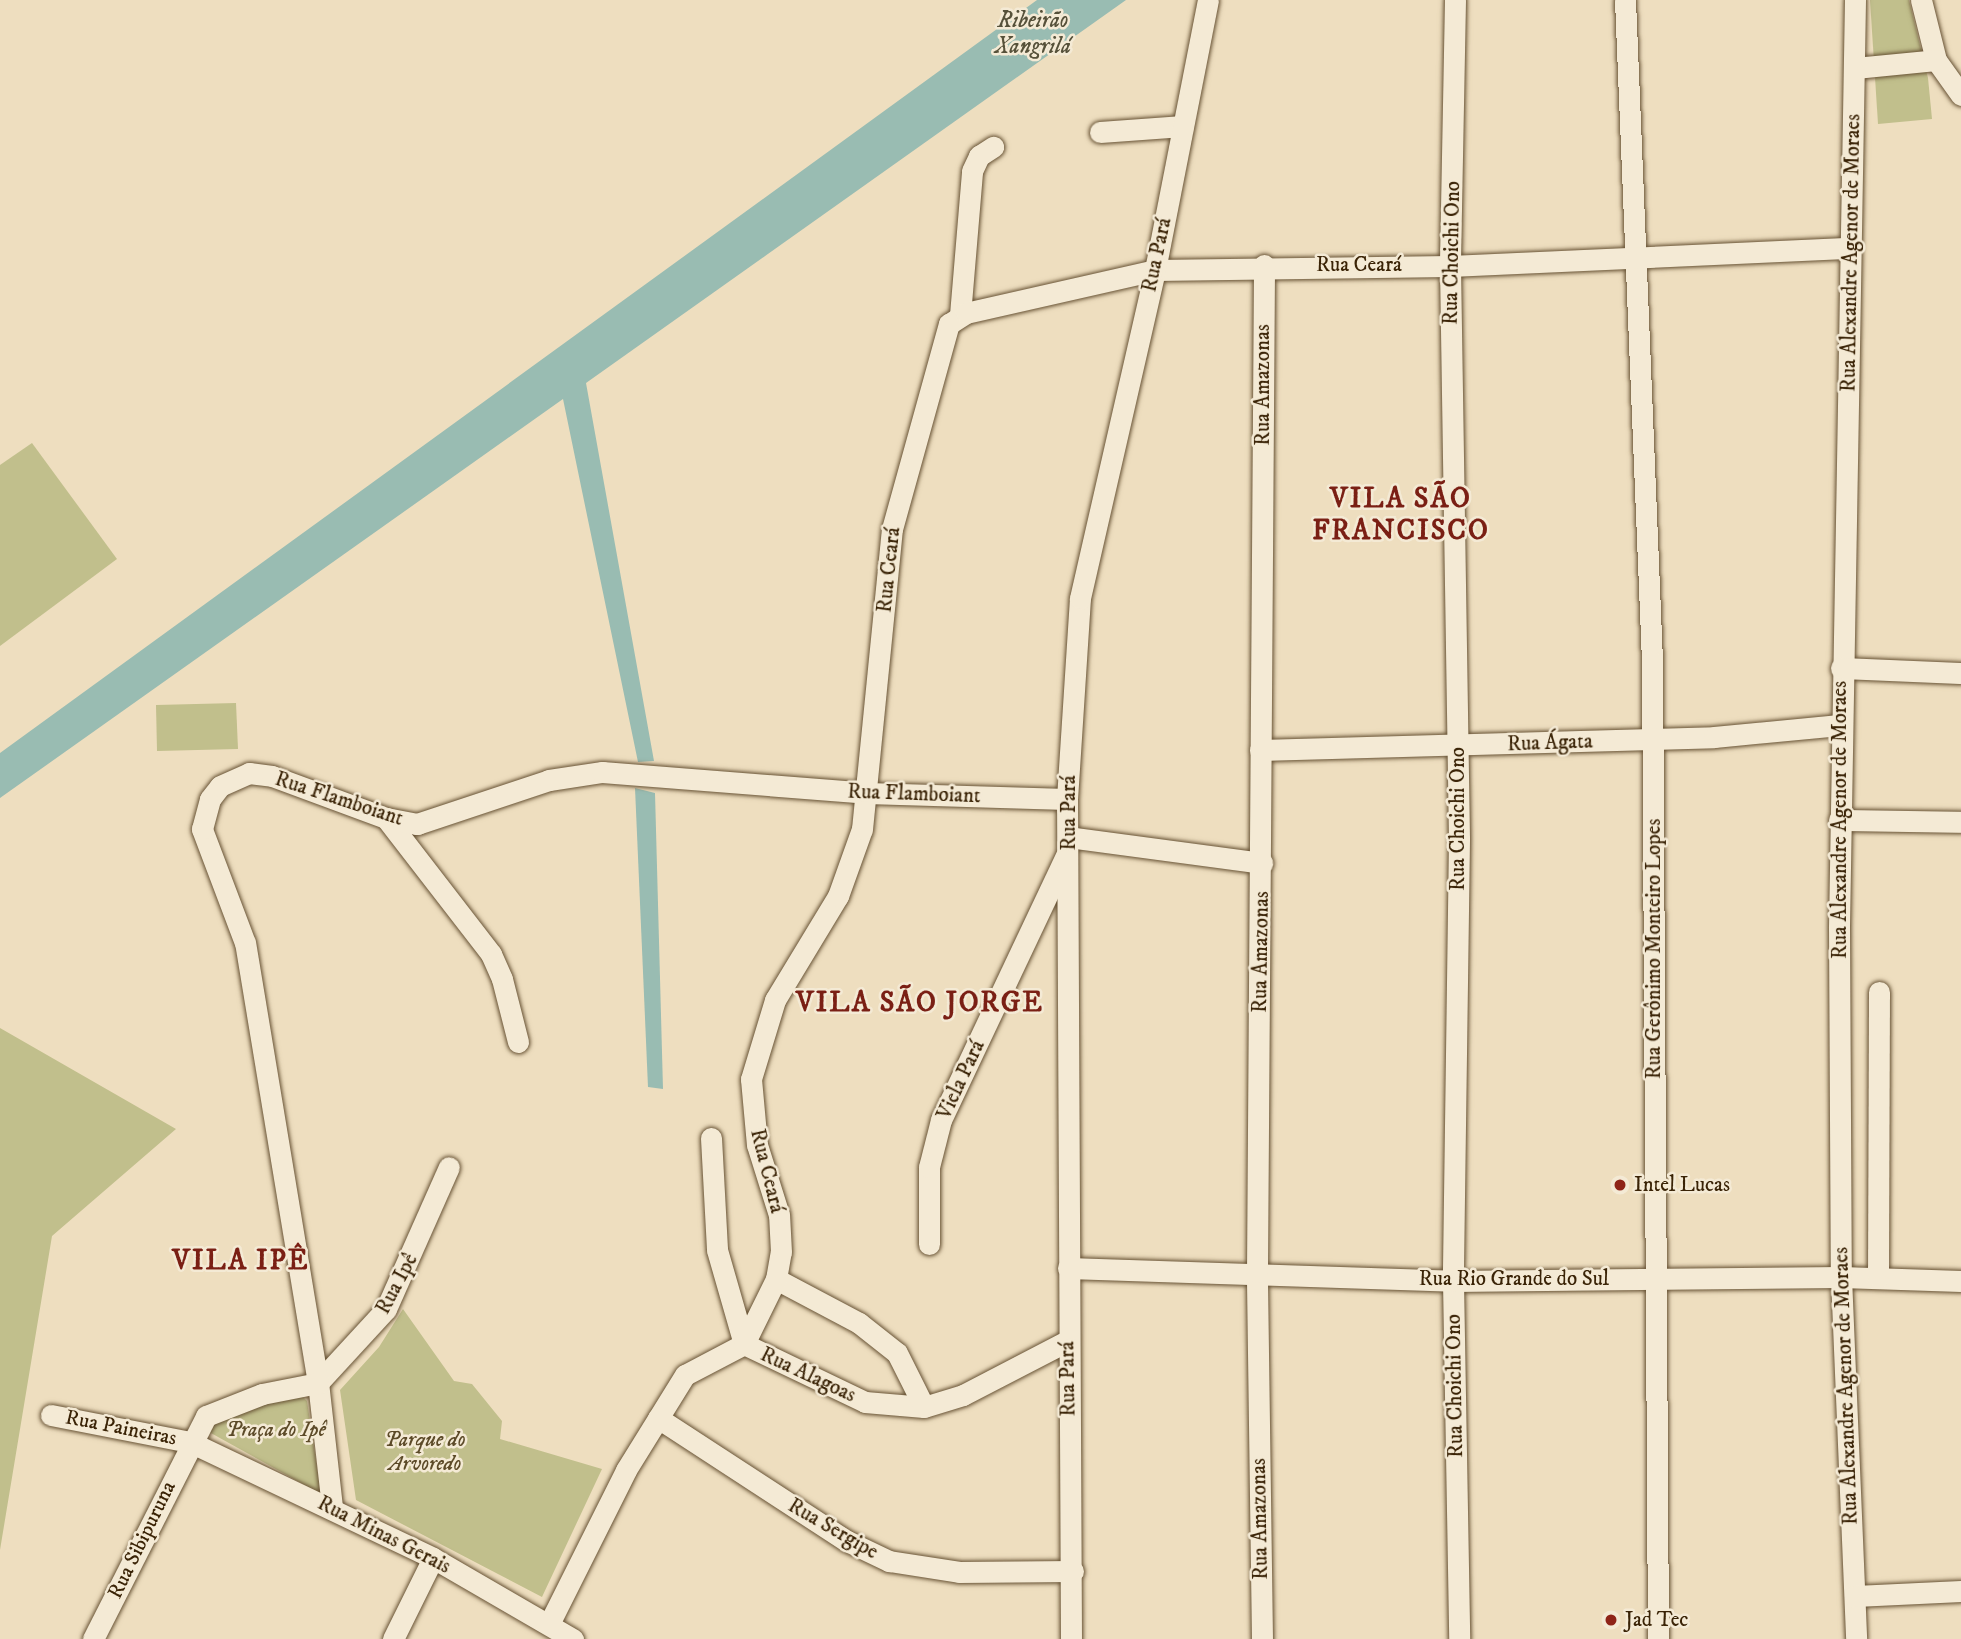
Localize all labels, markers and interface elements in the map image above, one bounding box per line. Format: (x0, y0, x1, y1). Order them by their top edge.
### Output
water label: Ribeirão Xangrilá (995, 7, 1071, 61)
street label: Rua Alexandre Agenor de Moraes (1836, 114, 1866, 392)
street label: Rua Choichi Ono (1438, 181, 1466, 325)
street label: Rua Pará (1137, 216, 1177, 294)
street label: Rua Ceará (1316, 252, 1402, 278)
street label: Rua Amazonas (1250, 324, 1276, 446)
district label: VILA SÃO FRANCISCO (1313, 482, 1489, 548)
street label: Rua Ceará (872, 526, 906, 614)
street label: Rua Alexandre Agenor de Moraes (1827, 681, 1853, 959)
street label: Rua Ágata (1507, 729, 1593, 757)
street label: Rua Choichi Ono (1445, 747, 1471, 891)
street label: Rua Flamboiant (272, 766, 406, 832)
street label: Rua Pará (1056, 775, 1082, 851)
street label: Rua Flamboiant (847, 779, 981, 809)
street label: Rua Gerônimo Monteiro Lopes (1641, 819, 1667, 1079)
street label: Rua Amazonas (1247, 891, 1275, 1013)
district label: VILA SÃO JORGE (798, 986, 1042, 1020)
street label: Viela Pará (932, 1036, 990, 1124)
street label: Rua Ceará (744, 1126, 790, 1216)
place label: Intel Lucas (1634, 1172, 1730, 1198)
marker: Intel Lucas (1612, 1177, 1628, 1193)
district label: VILA IPÊ (173, 1244, 309, 1278)
street label: Rua Alexandre Agenor de Moraes (1829, 1247, 1863, 1525)
street label: Rua Ipê (371, 1249, 423, 1319)
street label: Rua Rio Grande do Sul (1419, 1266, 1609, 1292)
street label: Rua Choichi Ono (1441, 1314, 1469, 1458)
street label: Rua Pará (1055, 1341, 1081, 1417)
street label: Rua Alagoas (756, 1342, 860, 1408)
street label: Rua Paineiras (63, 1405, 179, 1451)
park label: Praça do Ipê (226, 1417, 326, 1443)
park label: Parque do Arvoredo (384, 1427, 466, 1477)
street label: Rua Amazonas (1246, 1458, 1274, 1580)
street label: Rua Sibipuruna (103, 1477, 181, 1603)
street label: Rua Minas Gerais (313, 1491, 455, 1579)
street label: Rua Sergipe (783, 1493, 883, 1565)
place label: Jad Tec (1625, 1607, 1688, 1633)
marker: Jad Tec (1603, 1612, 1619, 1628)

